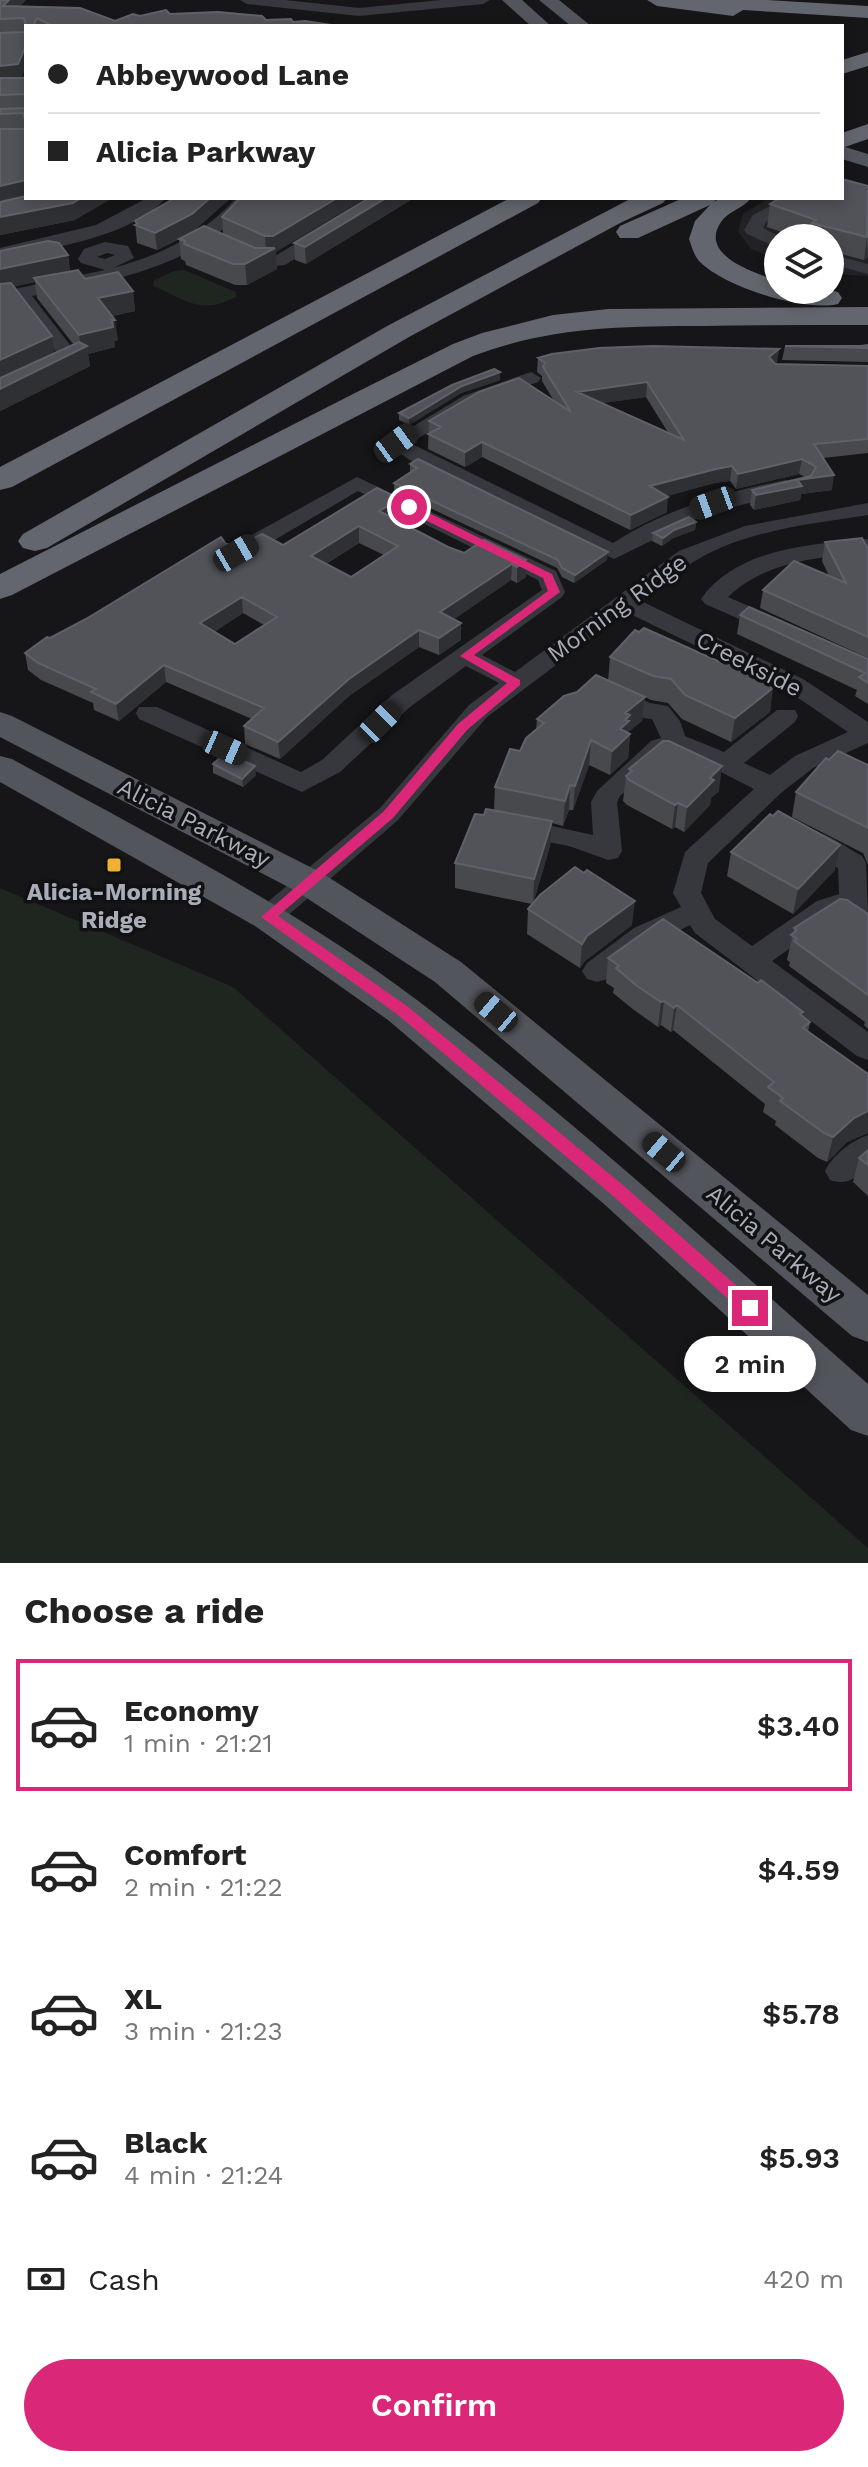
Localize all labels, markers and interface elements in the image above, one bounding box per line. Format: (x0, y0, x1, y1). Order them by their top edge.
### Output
text: Abbeywood Lane (96, 57, 349, 92)
text: Alicia Parkway (96, 134, 315, 169)
map controls (764, 224, 844, 304)
button: layers (764, 224, 844, 304)
car (370, 419, 422, 467)
car (686, 484, 740, 522)
route start (391, 489, 427, 525)
car (209, 531, 263, 575)
street label: Morning Ridge (542, 548, 692, 668)
street label: Creekside (691, 625, 807, 703)
car (355, 697, 405, 747)
car (198, 727, 252, 769)
street label: Alicia Parkway (113, 773, 275, 874)
marker: Alicia-Morning Ridge (105, 856, 123, 874)
place label: Alicia-Morning Ridge (27, 878, 202, 934)
car (470, 987, 522, 1037)
car (638, 1127, 690, 1177)
street label: Alicia Parkway (701, 1180, 848, 1309)
route end (732, 1290, 768, 1326)
callout: 2 min (684, 1336, 816, 1392)
text: 2 min (714, 1349, 786, 1379)
text: Choose a ride (24, 1590, 264, 1632)
icon: car (28, 1689, 100, 1761)
text: Economy (124, 1693, 259, 1728)
text: $3.40 (757, 1708, 840, 1743)
text: 1 min · 21:21 (124, 1728, 273, 1758)
icon: car (28, 1833, 100, 1905)
text: Comfort (124, 1837, 246, 1872)
text: $4.59 (758, 1852, 840, 1887)
text: 2 min · 21:22 (124, 1872, 283, 1902)
icon: car (28, 1977, 100, 2049)
text: XL (124, 1981, 162, 2016)
text: $5.78 (762, 1996, 840, 2031)
text: 3 min · 21:23 (124, 2016, 283, 2046)
icon: car (28, 2121, 100, 2193)
text: Black (124, 2125, 208, 2160)
text: $5.93 (759, 2140, 840, 2175)
text: 4 min · 21:24 (124, 2160, 283, 2190)
icon: cash (24, 2257, 68, 2301)
text: Cash (88, 2262, 160, 2297)
text: 420 m (763, 2264, 844, 2294)
button: Confirm (24, 2359, 844, 2451)

